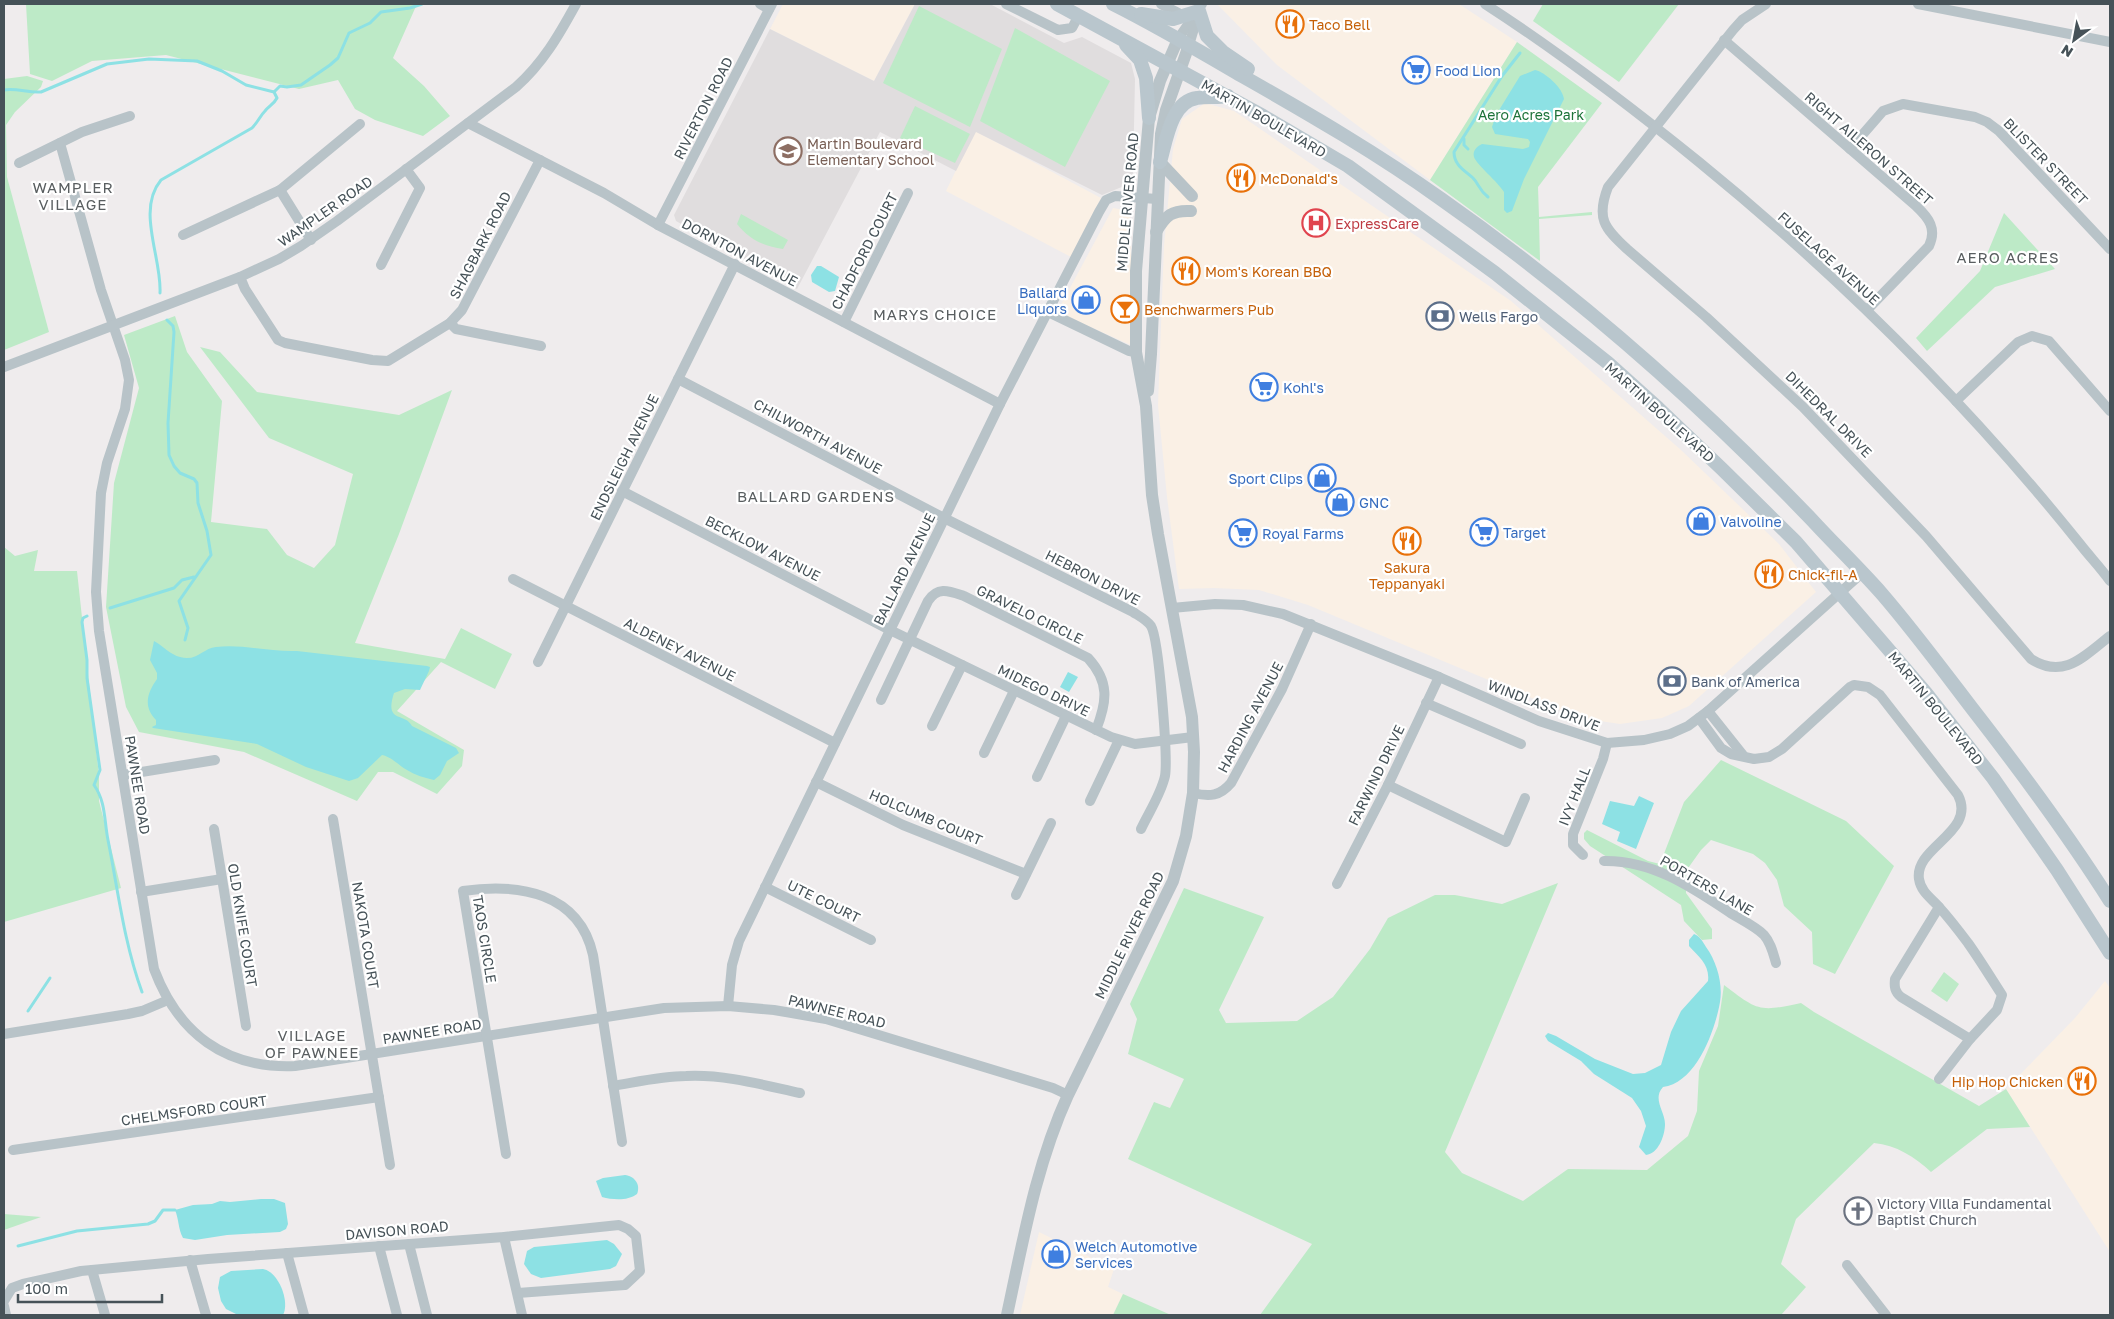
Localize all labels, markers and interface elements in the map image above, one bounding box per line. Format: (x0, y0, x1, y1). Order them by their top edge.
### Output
restaurant icon: Taco Bell (1275, 9, 1305, 39)
north arrow (2049, 15, 2099, 65)
place label: Taco Bell (1309, 16, 1370, 33)
text: N (2058, 41, 2076, 61)
street label: RIVERTON ROAD (670, 54, 736, 162)
supermarket icon: Food Lion (1401, 55, 1431, 85)
place label: Food Lion (1435, 62, 1501, 79)
street label: MARTIN BOULEVARD (1199, 75, 1329, 161)
street label: RIGHT AILERON STREET (1802, 88, 1937, 208)
park label: Aero Acres Park (1478, 106, 1584, 123)
street label: BLISTER STREET (2000, 114, 2092, 208)
street label: MIDDLE RIVER ROAD (1112, 132, 1142, 272)
place label: Martin Boulevard Elementary School (807, 135, 934, 168)
school or university icon: Martin Boulevard Elementary School (773, 136, 803, 166)
restaurant icon: McDonald's (1226, 163, 1256, 193)
place label: McDonald's (1260, 170, 1338, 187)
street label: WAMPLER ROAD (274, 172, 376, 250)
district label: WAMPLER VILLAGE (32, 178, 114, 213)
street label: SHAGBARK ROAD (446, 188, 514, 302)
street label: CHADFORD COURT (827, 189, 901, 312)
hospital icon: ExpressCare (1301, 208, 1331, 238)
street label: FUSELAGE AVENUE (1775, 208, 1883, 308)
street label: DORNTON AVENUE (679, 214, 801, 290)
place label: ExpressCare (1335, 215, 1419, 232)
district label: AERO ACRES (1956, 248, 2060, 266)
restaurant icon: Mom's Korean BBQ (1171, 256, 1201, 286)
place label: Mom's Korean BBQ (1205, 263, 1332, 280)
place label: Ballard Liquors (1017, 284, 1067, 317)
shop icon: Ballard Liquors (1071, 285, 1101, 315)
bar icon: Benchwarmers Pub (1110, 294, 1140, 324)
place label: Benchwarmers Pub (1144, 301, 1274, 318)
bank icon: Wells Fargo (1425, 301, 1455, 331)
district label: MARYS CHOICE (873, 305, 997, 323)
place label: Wells Fargo (1459, 308, 1538, 325)
street label: MARTIN BOULEVARD (1602, 358, 1718, 466)
street label: DIHEDRAL DRIVE (1782, 367, 1876, 461)
supermarket icon: Kohl's (1249, 372, 1279, 402)
place label: Kohl's (1283, 379, 1324, 396)
street label: ENDSLEIGH AVENUE (586, 391, 662, 523)
street label: CHILWORTH AVENUE (751, 395, 885, 477)
shop icon: Sport Clips (1307, 463, 1337, 493)
place label: Sport Clips (1228, 470, 1303, 487)
district label: BALLARD GARDENS (737, 487, 895, 505)
shop icon: GNC (1325, 487, 1355, 517)
place label: GNC (1359, 494, 1389, 511)
shop icon: Valvoline (1686, 506, 1716, 536)
street label: BALLARD AVENUE (870, 510, 938, 628)
street label: BECKLOW AVENUE (703, 512, 823, 584)
place label: Valvoline (1720, 513, 1782, 530)
supermarket icon: Target (1469, 517, 1499, 547)
supermarket icon: Royal Farms (1228, 518, 1258, 548)
place label: Target (1503, 524, 1546, 541)
place label: Royal Farms (1262, 525, 1344, 542)
restaurant icon: Sakura Teppanyaki (1392, 526, 1422, 556)
street label: HEBRON DRIVE (1043, 546, 1143, 608)
place label: Sakura Teppanyaki (1369, 559, 1445, 592)
restaurant icon: Chick-fil-A (1754, 559, 1784, 589)
place label: Chick-fil-A (1788, 566, 1858, 583)
street label: GRAVELO CIRCLE (974, 581, 1086, 647)
street label: ALDENEY AVENUE (621, 614, 739, 684)
street label: MARTIN BOULEVARD (1885, 648, 1987, 768)
street label: HARDING AVENUE (1214, 659, 1286, 775)
street label: MIDEGO DRIVE (995, 660, 1093, 720)
bank icon: Bank of America (1657, 666, 1687, 696)
place label: Bank of America (1691, 673, 1800, 690)
street label: WINDLASS DRIVE (1485, 676, 1603, 734)
street label: FARWIND DRIVE (1344, 722, 1408, 828)
street label: PAWNEE ROAD (122, 734, 154, 836)
street label: IVY HALL (1554, 764, 1594, 828)
street label: HOLCUMB COURT (867, 785, 985, 849)
street label: PORTERS LANE (1657, 851, 1757, 919)
street label: OLD KNIFE COURT (225, 862, 261, 988)
street label: MIDDLE RIVER ROAD (1091, 868, 1167, 1002)
street label: UTE COURT (785, 876, 864, 926)
street label: NAKOTA COURT (349, 880, 383, 990)
street label: TAOS CIRCLE (470, 894, 500, 984)
street label: PAWNEE ROAD (786, 991, 888, 1031)
street label: PAWNEE ROAD (381, 1015, 483, 1047)
district label: VILLAGE OF PAWNEE (265, 1026, 359, 1061)
restaurant icon: Hip Hop Chicken (2067, 1066, 2097, 1096)
place label: Hip Hop Chicken (1951, 1073, 2063, 1090)
street label: CHELMSFORD COURT (120, 1091, 268, 1129)
place label: Victory Villa Fundamental Baptist Church (1877, 1195, 2051, 1228)
church icon: Victory Villa Fundamental Baptist Church (1843, 1196, 1873, 1226)
street label: DAVISON ROAD (345, 1217, 449, 1243)
place label: Welch Automotive Services (1075, 1238, 1197, 1271)
shop icon: Welch Automotive Services (1041, 1239, 1071, 1269)
scale bar (18, 1272, 161, 1304)
text: 100 m (25, 1279, 68, 1297)

